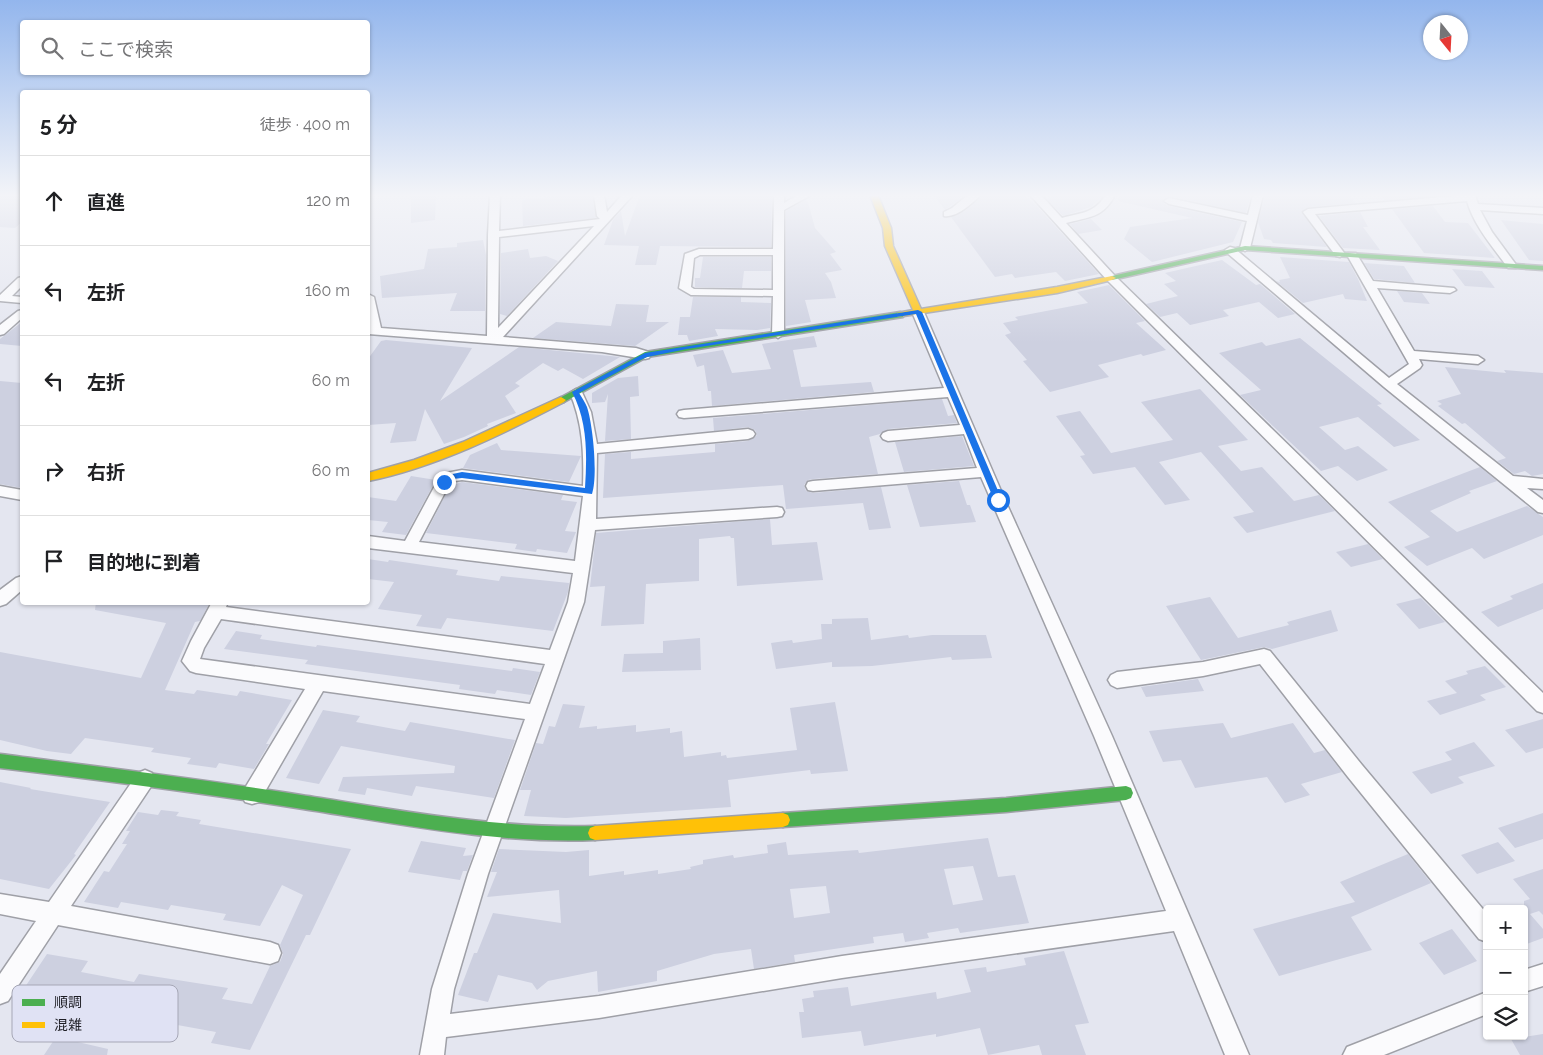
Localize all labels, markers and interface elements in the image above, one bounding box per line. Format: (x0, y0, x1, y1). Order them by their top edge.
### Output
north arrow (1423, 15, 1468, 60)
search box (20, 20, 370, 75)
icon: search (38, 34, 66, 62)
text: ここで検索 (78, 38, 173, 60)
text: 5 分 (40, 112, 78, 137)
text: 徒歩 · 400 m (260, 115, 350, 134)
icon: ahead (40, 187, 68, 215)
text: 直進 (87, 191, 125, 213)
text: 120 m (306, 191, 350, 210)
icon: left (40, 277, 68, 305)
text: 左折 (87, 281, 125, 303)
text: 160 m (305, 281, 350, 300)
icon: left (40, 367, 68, 395)
text: 左折 (87, 371, 125, 393)
text: 60 m (312, 371, 350, 390)
icon: right (40, 457, 68, 485)
text: 右折 (87, 461, 125, 483)
text: 60 m (312, 461, 350, 480)
route end (433, 471, 456, 494)
route start (987, 489, 1010, 512)
icon: arrive (40, 547, 68, 575)
text: 目的地に到着 (87, 551, 201, 573)
map controls (1483, 905, 1528, 1040)
button: + (1483, 905, 1528, 950)
button: − (1483, 950, 1528, 995)
legend (12, 985, 178, 1042)
text: 順調 (54, 994, 82, 1010)
button: layers (1483, 995, 1528, 1040)
text: 混雑 (54, 1017, 82, 1033)

